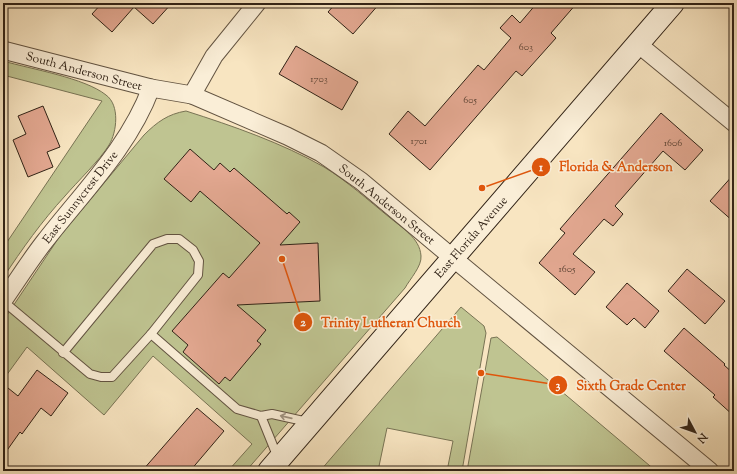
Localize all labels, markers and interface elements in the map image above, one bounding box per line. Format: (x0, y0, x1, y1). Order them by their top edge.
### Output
house number: 603 (519, 40, 533, 55)
street label: South Anderson Street (24, 48, 144, 96)
house number: 1703 (310, 72, 328, 87)
house number: 605 (463, 93, 477, 108)
house number: 1701 (411, 134, 428, 149)
house number: 1606 (664, 136, 682, 151)
street label: East Sunnycrest Drive (39, 147, 123, 248)
callout: Florida & Anderson (531, 154, 681, 179)
text: 1 (538, 159, 544, 177)
text: Florida & Anderson (559, 159, 673, 177)
street label: South Anderson Street (334, 160, 439, 249)
street label: East Florida Avenue (431, 192, 513, 283)
house number: 1605 (558, 262, 576, 277)
callout: Trinity Lutheran Church (293, 310, 469, 335)
text: 2 (300, 314, 306, 332)
text: Trinity Lutheran Church (321, 315, 461, 333)
callout: Sixth Grade Center (548, 373, 694, 398)
text: 3 (556, 377, 561, 395)
text: Sixth Grade Center (576, 378, 686, 396)
north arrow (675, 412, 715, 452)
one-way arrow (280, 413, 293, 421)
text: N (693, 429, 711, 447)

